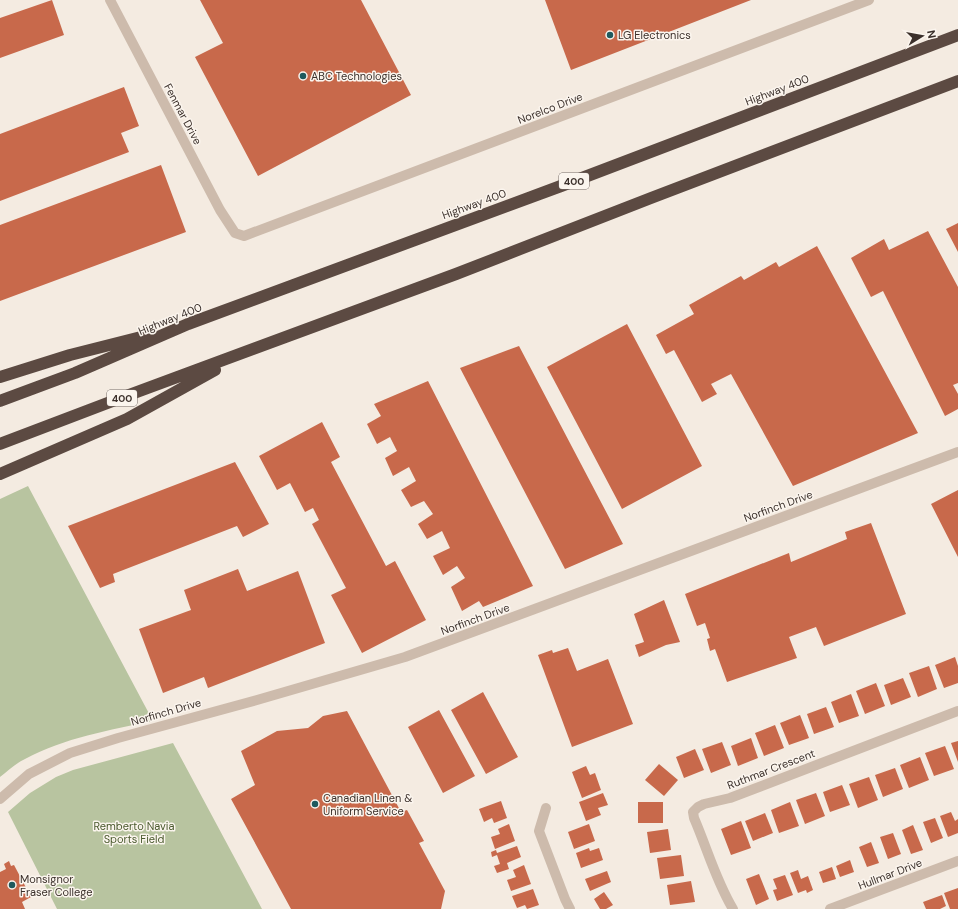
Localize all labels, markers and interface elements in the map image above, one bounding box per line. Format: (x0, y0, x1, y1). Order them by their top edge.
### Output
north arrow (902, 16, 942, 56)
place label: LG Electronics (618, 28, 691, 42)
text: N (924, 29, 939, 39)
marker: LG Electronics (605, 30, 615, 40)
place label: ABC Technologies (311, 69, 402, 83)
marker: ABC Technologies (298, 71, 308, 81)
street label: Highway 400 (743, 71, 811, 109)
street label: Fenmar Drive (161, 81, 205, 147)
street label: Norelco Drive (516, 89, 584, 127)
road number: 400 (559, 173, 589, 189)
street label: Highway 400 (440, 186, 508, 222)
street label: Highway 400 (136, 300, 204, 338)
road number: 400 (107, 390, 137, 406)
street label: Norfinch Drive (742, 487, 814, 525)
street label: Norfinch Drive (439, 600, 511, 638)
street label: Norfinch Drive (129, 695, 203, 729)
street label: Ruthmar Crescent (725, 746, 817, 792)
place label: Canadian Linen & Uniform Service (323, 791, 412, 818)
marker: Canadian Linen & Uniform Service (310, 799, 320, 809)
park label: Remberto Navia Sports Field (94, 819, 174, 846)
street label: Hullmar Drive (856, 855, 924, 893)
place label: Monsignor Fraser College (20, 872, 92, 899)
marker: Monsignor Fraser College (7, 880, 17, 890)

